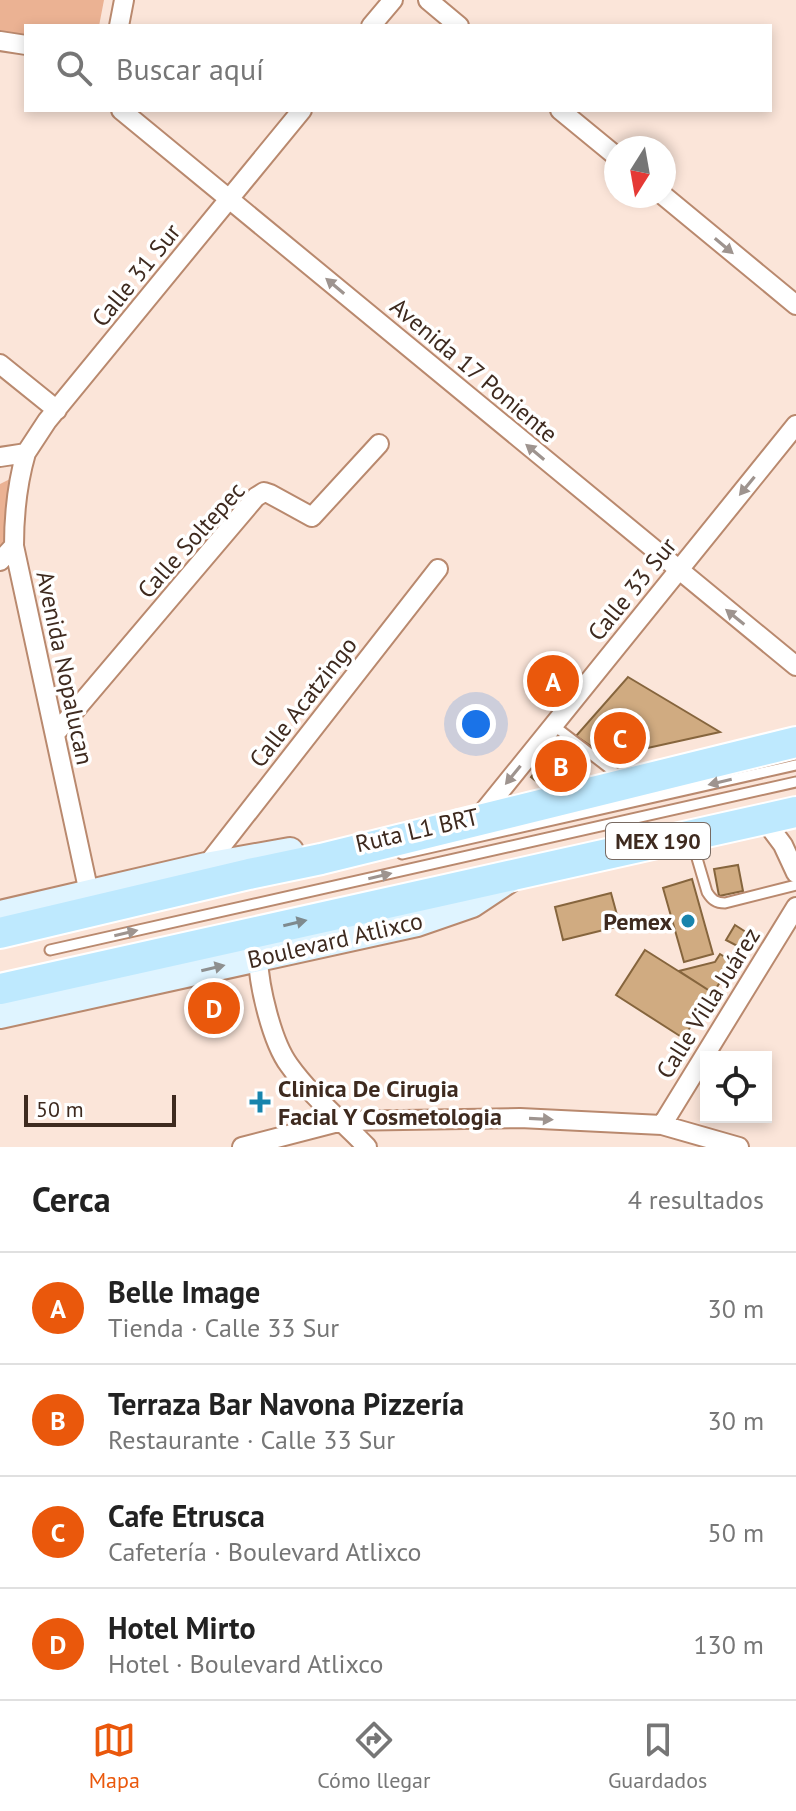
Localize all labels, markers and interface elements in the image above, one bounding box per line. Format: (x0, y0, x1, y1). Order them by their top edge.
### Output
search box (24, 24, 772, 112)
icon: search (52, 46, 96, 90)
text: Buscar aquí (116, 49, 264, 88)
north arrow (604, 136, 676, 208)
street label: Calle 31 Sur (85, 217, 187, 333)
one-way arrow (714, 237, 734, 254)
one-way arrow (325, 278, 345, 295)
street label: Avenida 17 Poniente (384, 291, 564, 449)
one-way arrow (525, 444, 545, 461)
street label: Calle Soltepec (131, 475, 252, 605)
one-way arrow (739, 476, 756, 496)
street label: Calle 33 Sur (581, 531, 683, 647)
street label: Avenida Nopalucan (29, 568, 101, 768)
one-way arrow (726, 609, 746, 626)
street label: Calle Acatzingo (242, 630, 364, 774)
pin: A (527, 651, 579, 711)
your location (456, 704, 496, 744)
pin: C (594, 708, 646, 768)
pin: B (535, 736, 587, 796)
one-way arrow (505, 765, 522, 785)
one-way arrow (707, 776, 732, 789)
street label: Ruta L1 BRT (352, 801, 482, 859)
road number: MEX 190 (606, 823, 710, 859)
one-way arrow (368, 869, 393, 882)
street label: Boulevard Atlixco (244, 905, 426, 975)
place label: Pemex (603, 906, 672, 937)
marker: Pemex (679, 912, 697, 930)
one-way arrow (282, 916, 307, 929)
street label: Calle Villa Juárez (649, 922, 767, 1084)
one-way arrow (114, 926, 139, 939)
one-way arrow (200, 961, 225, 974)
pin: D (188, 978, 240, 1038)
map controls (700, 1051, 772, 1123)
button: locate (700, 1051, 772, 1123)
place label: Clinica De Cirugia Facial Y Cosmetologia (278, 1073, 502, 1132)
scale bar (24, 1091, 176, 1127)
marker: Clinica De Cirugia Facial Y Cosmetologia (249, 1091, 271, 1113)
text: 50 m (36, 1095, 84, 1123)
one-way arrow (529, 1112, 554, 1125)
text: Cerca (32, 1177, 111, 1221)
text: 4 resultados (628, 1183, 764, 1216)
text: Belle Image (108, 1272, 260, 1311)
text: A (50, 1292, 66, 1325)
text: 30 m (708, 1292, 764, 1325)
text: Tienda · Calle 33 Sur (108, 1311, 339, 1344)
text: Terraza Bar Navona Pizzería (108, 1384, 464, 1423)
text: B (50, 1404, 66, 1437)
text: 30 m (708, 1404, 764, 1437)
text: Restaurante · Calle 33 Sur (108, 1423, 395, 1456)
text: Cafe Etrusca (108, 1496, 265, 1535)
text: C (51, 1516, 65, 1549)
text: 50 m (708, 1516, 764, 1549)
text: Cafetería · Boulevard Atlixco (108, 1535, 422, 1568)
text: Hotel Mirto (108, 1608, 256, 1647)
text: D (50, 1628, 66, 1661)
text: 130 m (693, 1628, 764, 1661)
text: Hotel · Boulevard Atlixco (108, 1647, 383, 1680)
tab: Mapa (89, 1718, 140, 1794)
tab: Cómo llegar (317, 1718, 430, 1794)
tab: Guardados (608, 1718, 707, 1794)

